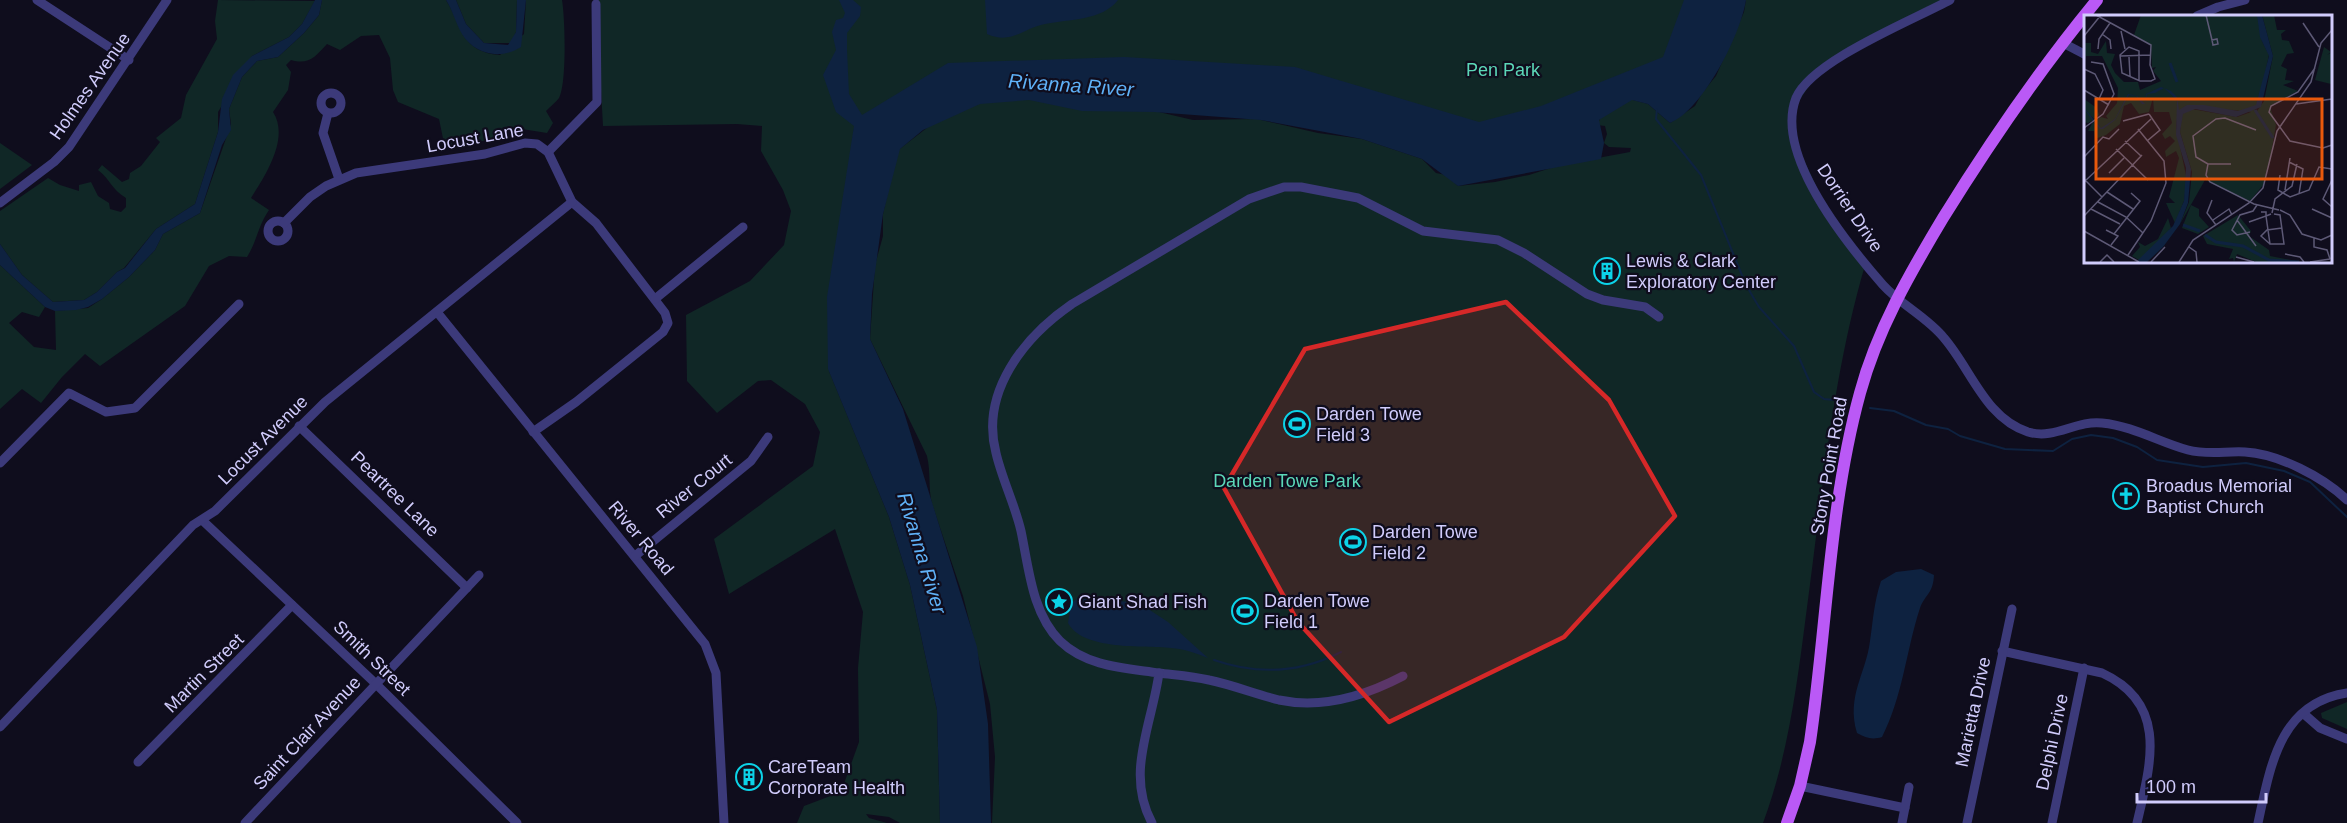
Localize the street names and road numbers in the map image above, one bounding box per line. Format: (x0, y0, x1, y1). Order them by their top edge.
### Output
street label: Holmes Avenue (46, 29, 134, 143)
street label: Locust Lane (425, 120, 525, 156)
street label: Dorrier Drive (1813, 160, 1887, 256)
street label: Locust Avenue (214, 391, 312, 489)
street label: Stony Point Road (1807, 395, 1851, 537)
street label: Peartree Lane (347, 447, 443, 541)
street label: River Court (652, 450, 736, 522)
street label: River Road (604, 497, 678, 579)
street label: Smith Street (329, 616, 415, 700)
street label: Martin Street (160, 629, 248, 717)
street label: Marietta Drive (1952, 655, 1994, 769)
street label: Saint Clair Avenue (249, 672, 365, 794)
street label: Delphi Drive (2032, 692, 2072, 792)

